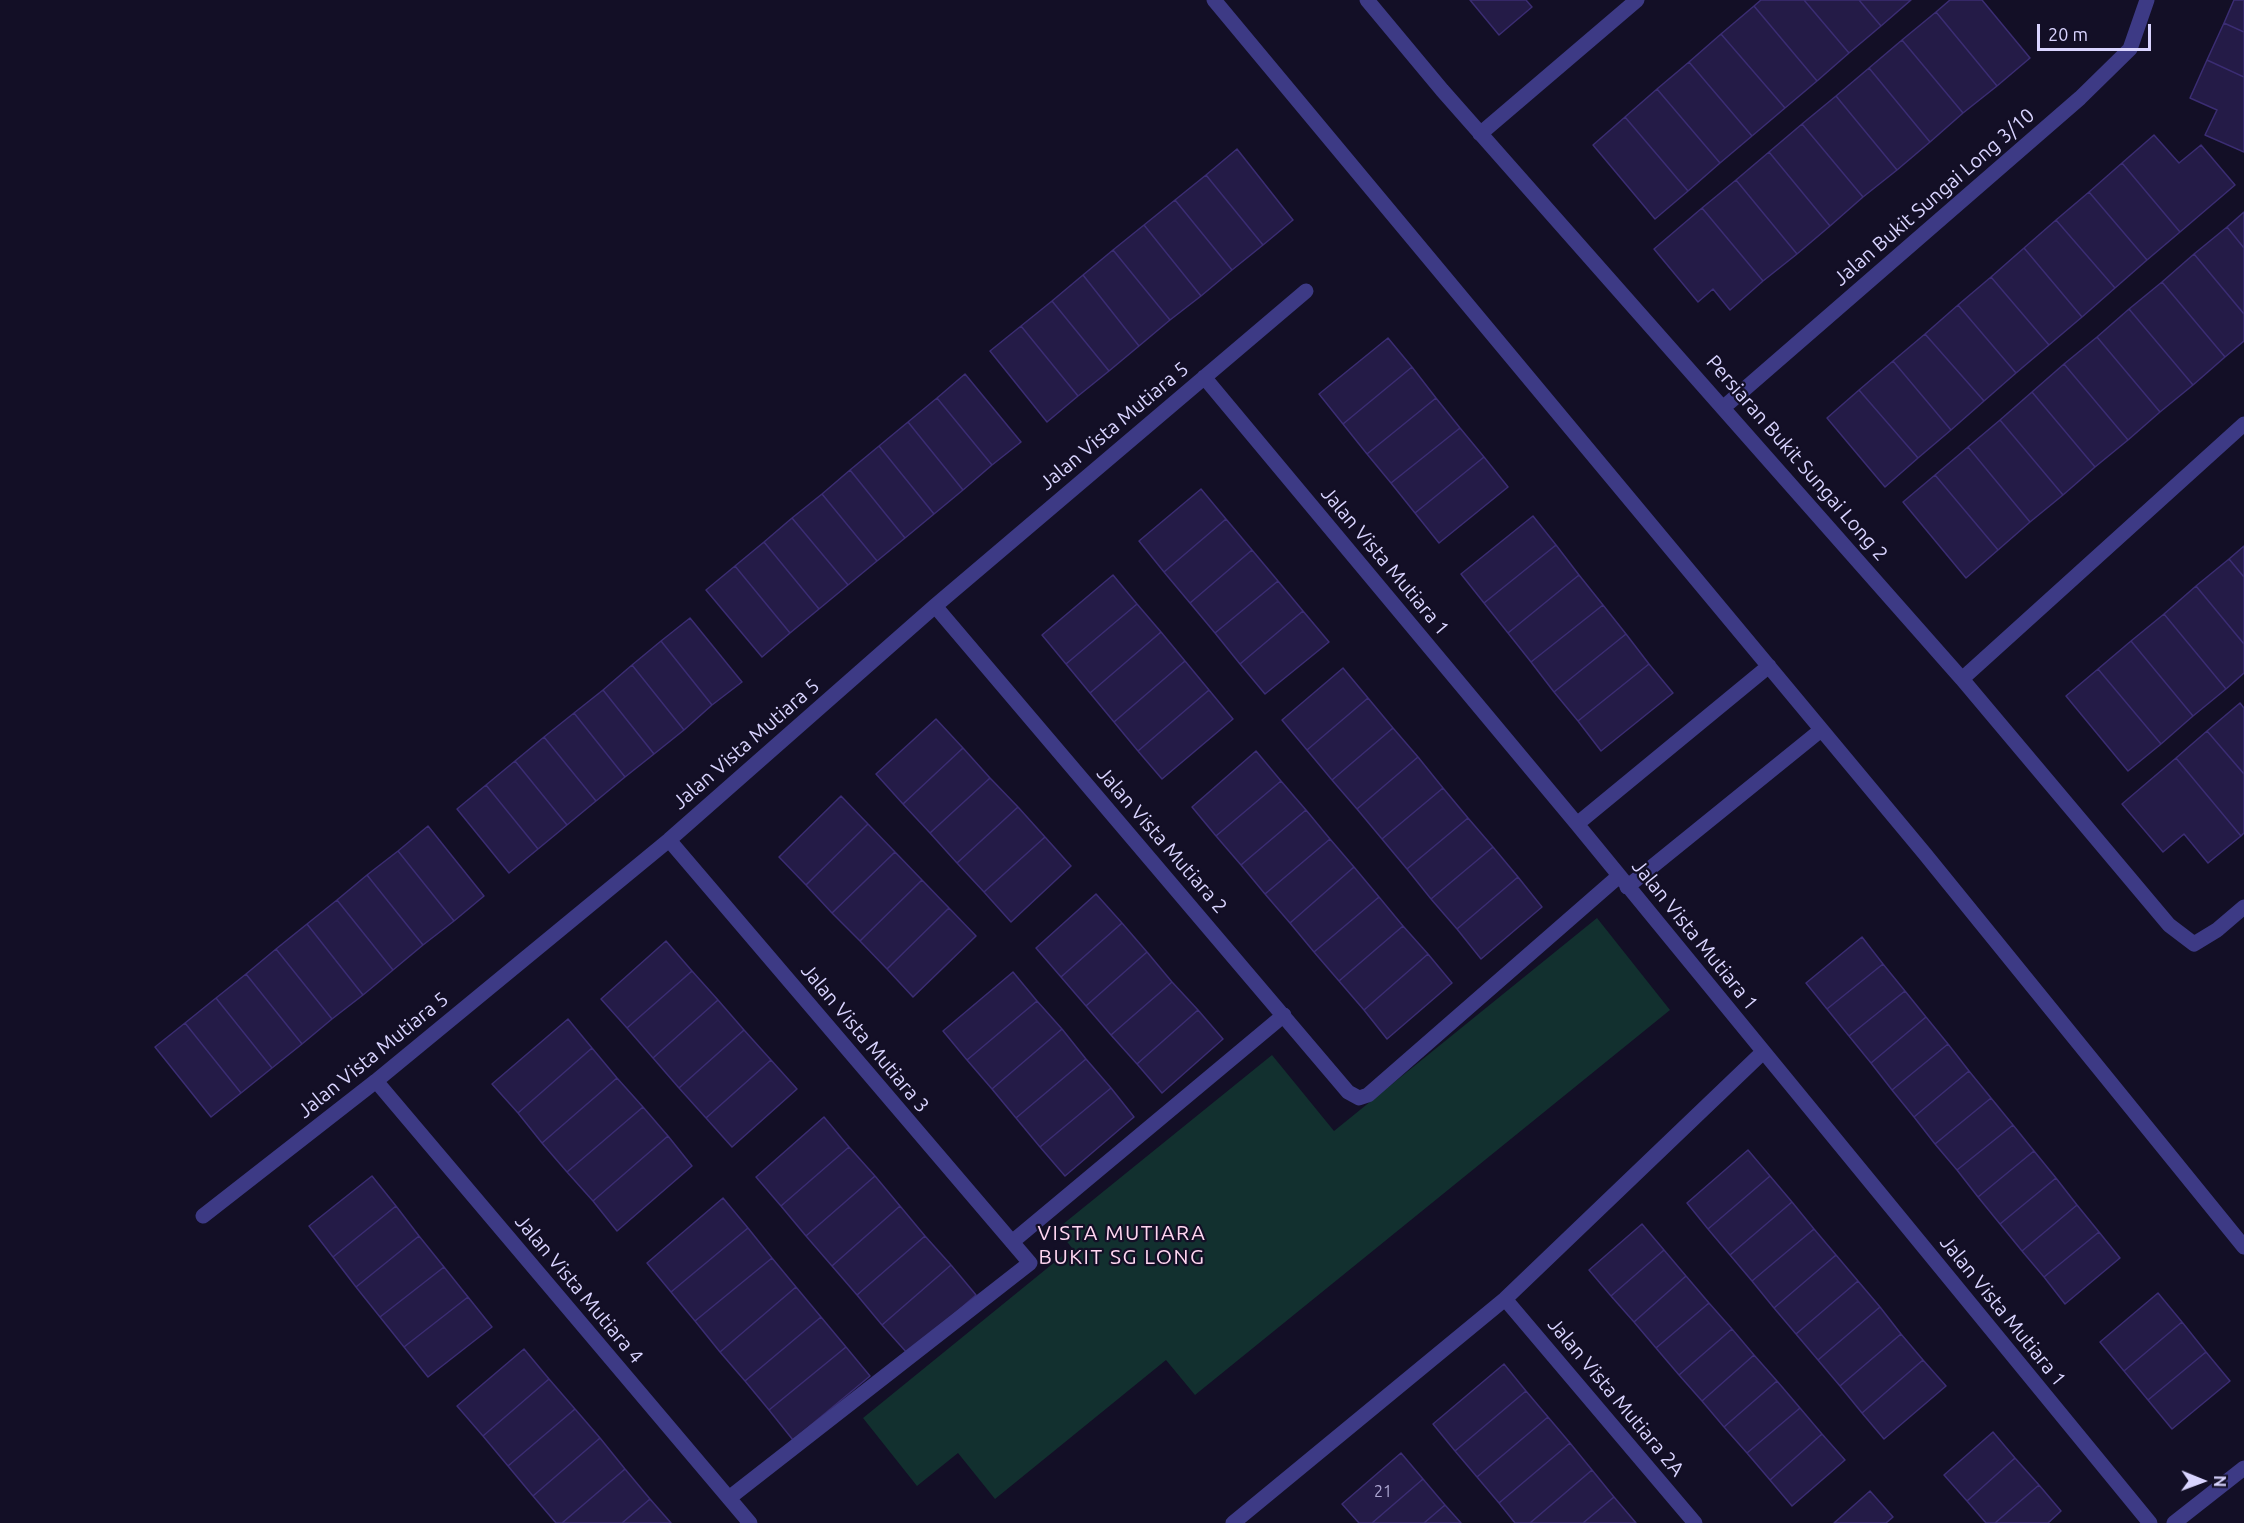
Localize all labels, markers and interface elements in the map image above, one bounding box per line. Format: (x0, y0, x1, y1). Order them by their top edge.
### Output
scale bar (2040, 12, 2154, 50)
text: 20 m (2048, 24, 2088, 44)
street label: Jalan Bukit Sungai Long 3/10 (1829, 103, 2039, 291)
street label: Persiaran Bukit Sungai Long 2 (1701, 350, 1893, 566)
street label: Jalan Vista Mutiara 5 (1035, 357, 1193, 495)
street label: Jalan Vista Mutiara 1 (1316, 482, 1454, 640)
street label: Jalan Vista Mutiara 5 (668, 674, 824, 814)
street label: Jalan Vista Mutiara 2 (1092, 762, 1232, 918)
street label: Jalan Vista Mutiara 1 (1627, 855, 1763, 1015)
street label: Jalan Vista Mutiara 3 (796, 959, 934, 1117)
street label: Jalan Vista Mutiara 5 (293, 987, 453, 1123)
street label: Jalan Vista Mutiara 4 (510, 1210, 648, 1368)
district label: VISTA MUTIARA BUKIT SG LONG (1038, 1220, 1206, 1270)
street label: Jalan Vista Mutiara 1 (1935, 1231, 2071, 1391)
street label: Jalan Vista Mutiara 2A (1543, 1313, 1689, 1481)
north arrow (2172, 1451, 2232, 1511)
text: N (2211, 1475, 2229, 1487)
house number: 21 (1374, 1482, 1392, 1502)

